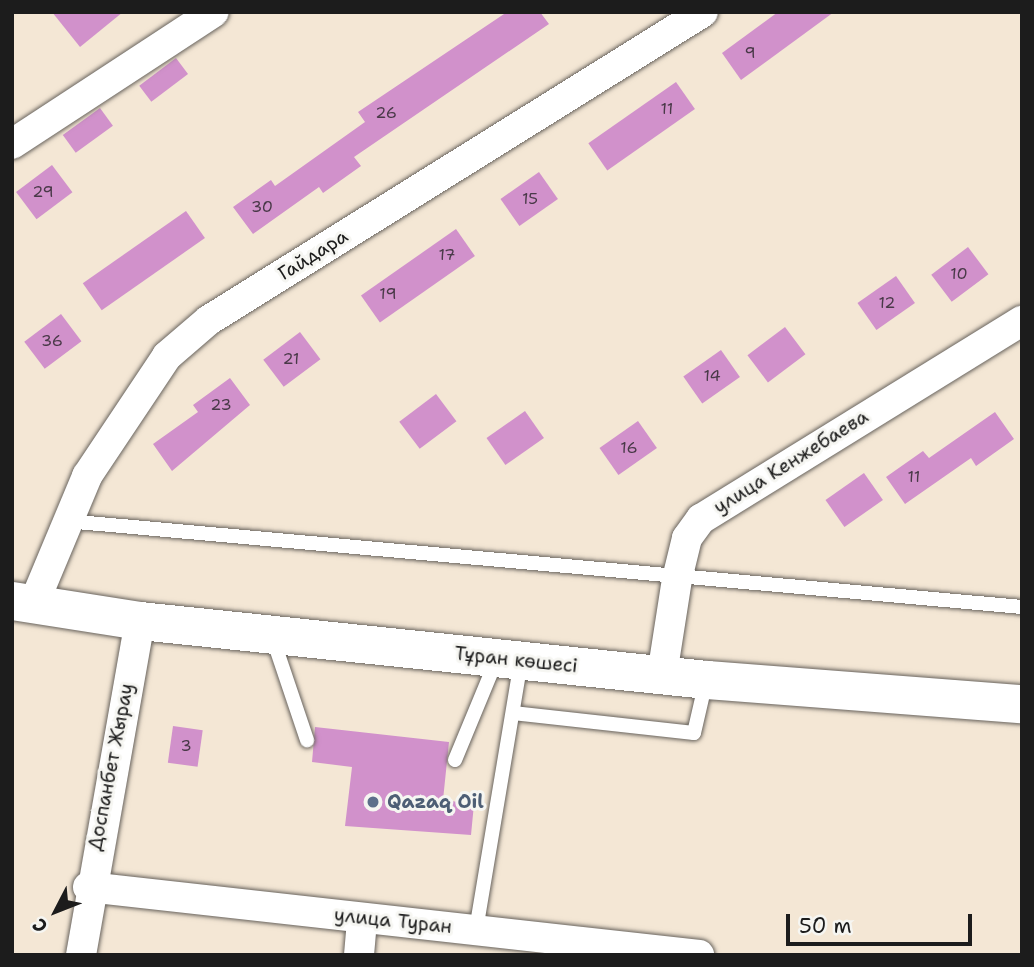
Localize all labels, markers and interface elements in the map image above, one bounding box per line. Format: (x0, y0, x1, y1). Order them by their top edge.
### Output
house number: 9 (744, 43, 756, 63)
house number: 11 (661, 99, 673, 119)
house number: 26 (375, 103, 397, 123)
house number: 29 (32, 182, 54, 202)
house number: 15 (522, 189, 538, 209)
house number: 30 (251, 197, 273, 217)
street label: Гайдара (274, 225, 352, 285)
house number: 17 (438, 245, 456, 265)
house number: 10 (950, 264, 968, 284)
house number: 19 (379, 284, 397, 304)
house number: 12 (878, 293, 896, 313)
house number: 36 (41, 331, 63, 351)
house number: 21 (282, 349, 300, 369)
house number: 14 (703, 366, 721, 386)
house number: 23 (210, 395, 232, 415)
street label: улица Кенжебаева (710, 405, 872, 519)
house number: 16 (620, 438, 638, 458)
house number: 11 (908, 467, 920, 487)
street label: Тұран көшесі (453, 642, 579, 678)
street label: Доспанбет Жырау (84, 681, 138, 853)
house number: 3 (180, 736, 192, 756)
place label: Qazaq Oil (387, 791, 484, 813)
marker: Qazaq Oil (365, 794, 381, 810)
north arrow (21, 876, 91, 946)
scale bar (789, 900, 974, 944)
street label: улица Туран (333, 903, 453, 939)
text: 50 m (799, 912, 852, 940)
text: С (27, 913, 53, 938)

